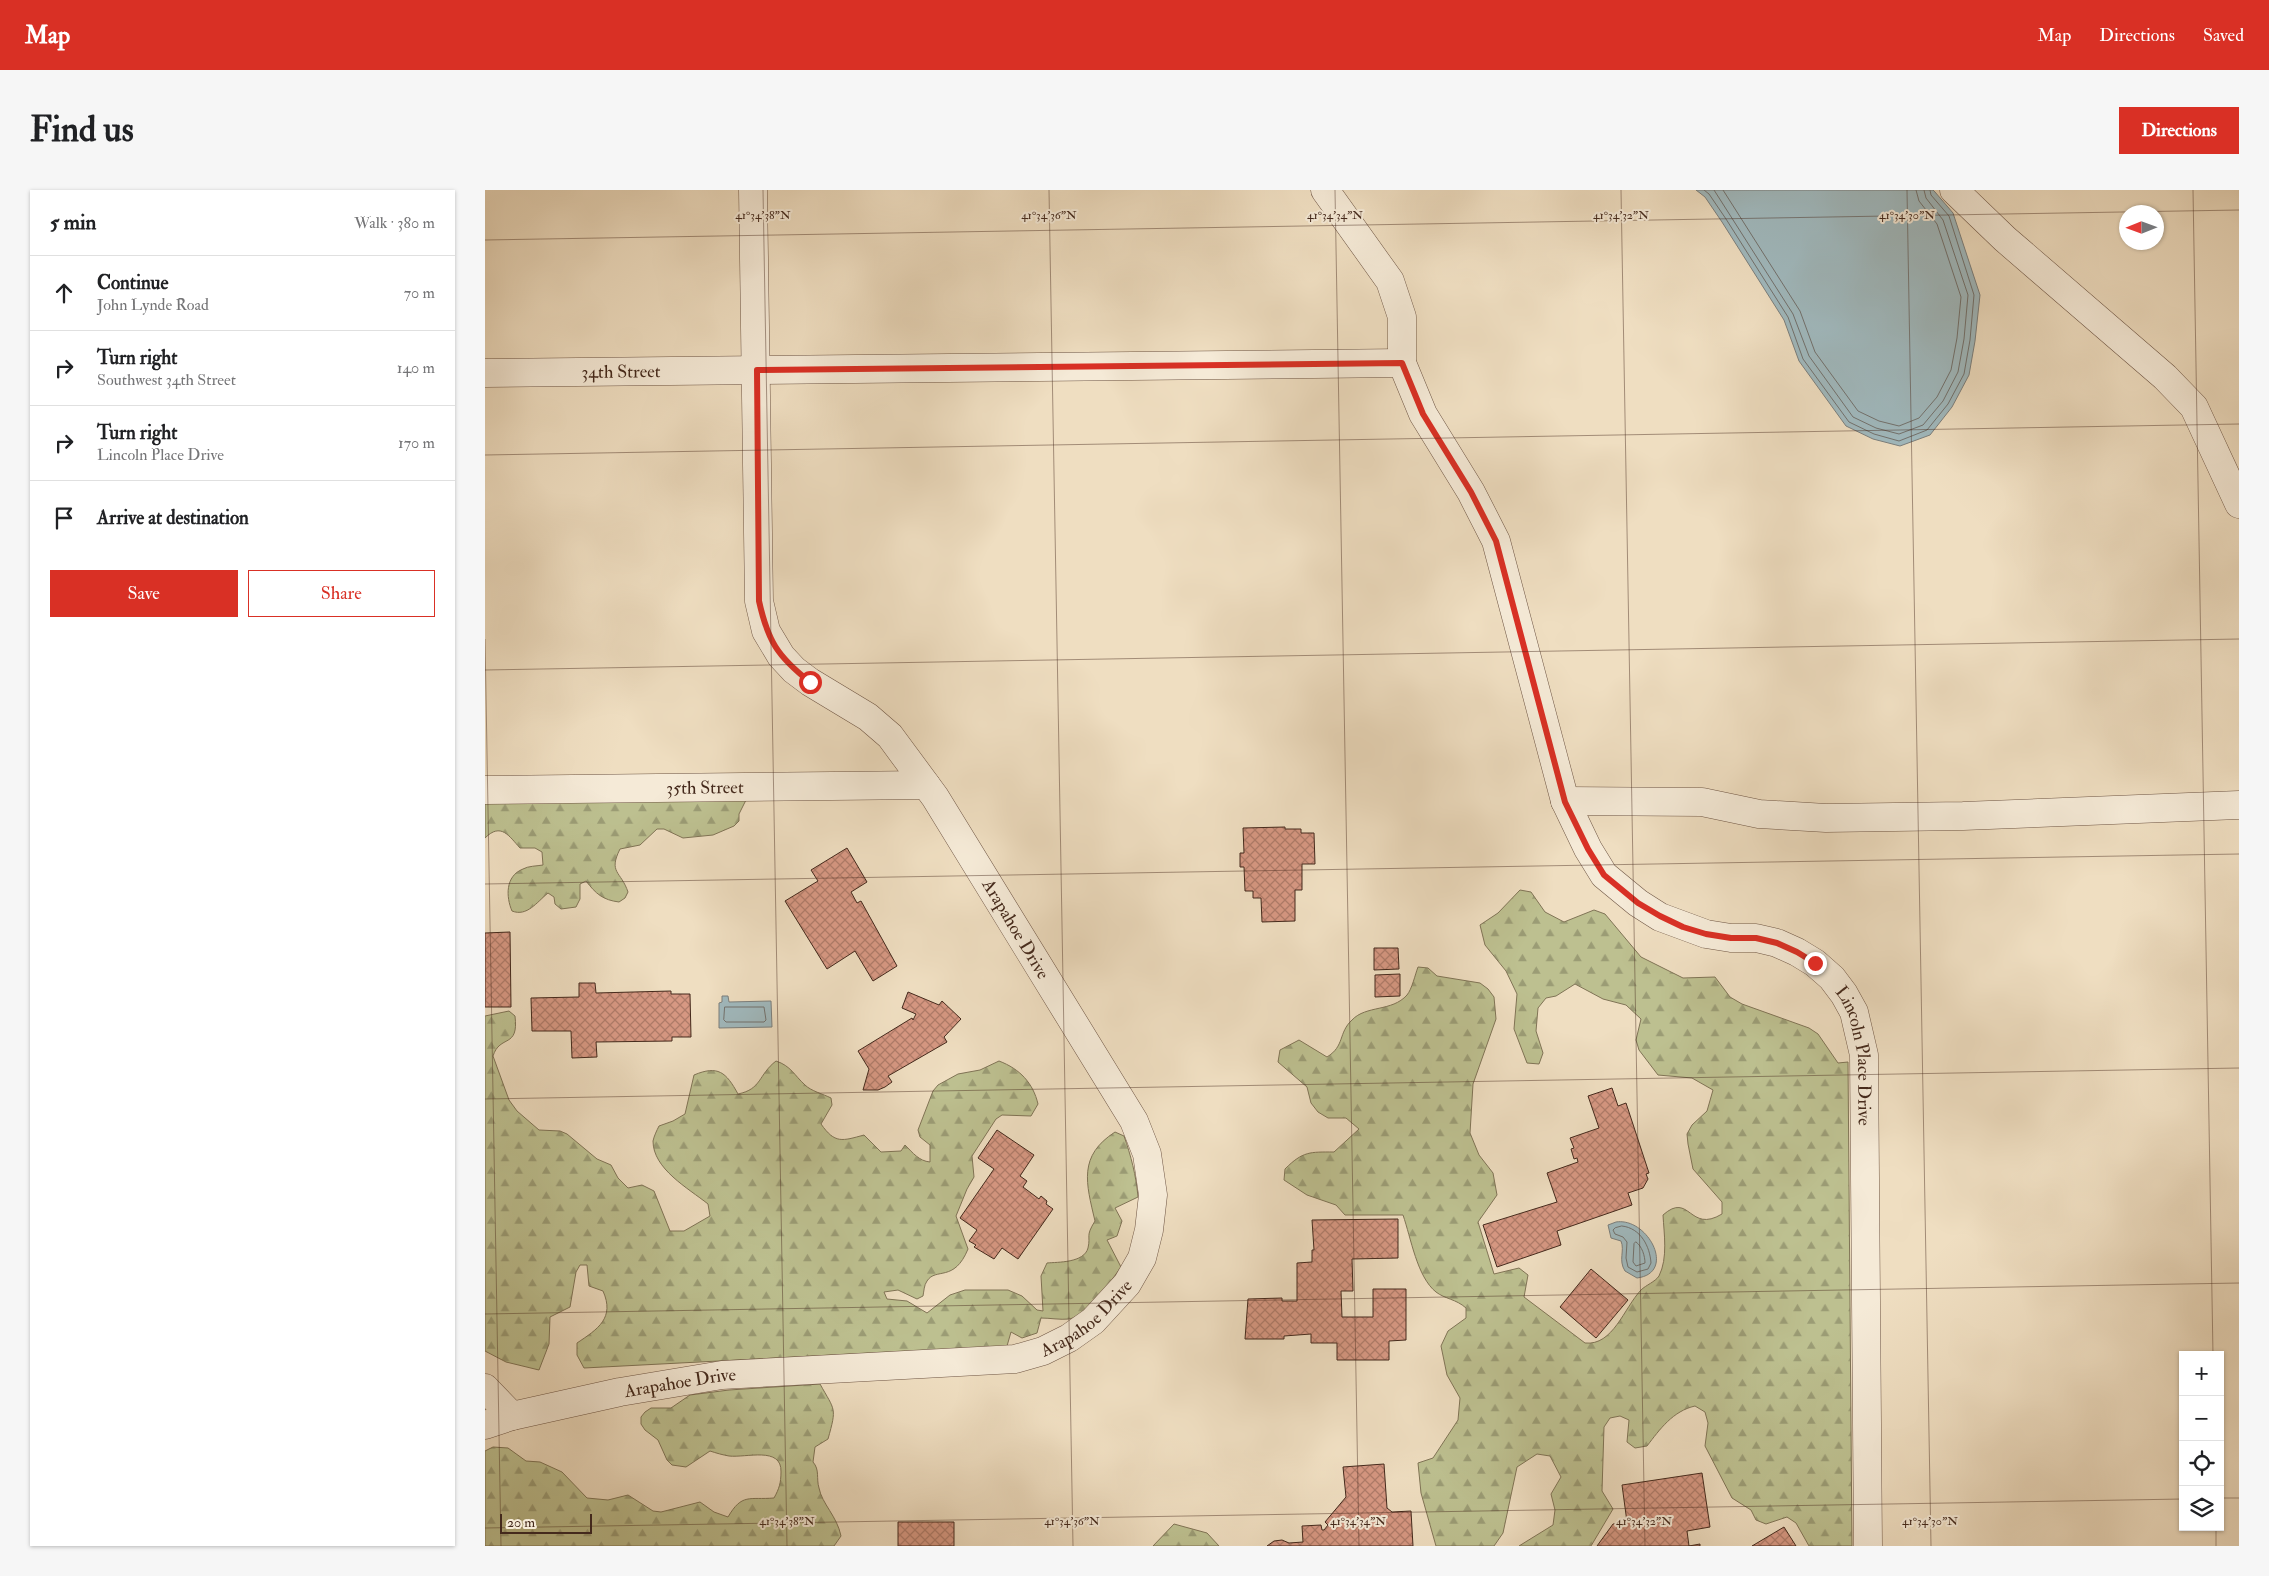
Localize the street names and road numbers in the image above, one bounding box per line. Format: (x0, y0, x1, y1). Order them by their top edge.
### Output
street label: 34th Street (581, 360, 661, 384)
street label: 35th Street (666, 776, 744, 800)
street label: Arapahoe Drive (976, 874, 1055, 984)
street label: Lincoln Place Drive (1830, 981, 1876, 1126)
street label: Arapahoe Drive (1036, 1274, 1138, 1363)
street label: Arapahoe Drive (622, 1363, 737, 1403)

